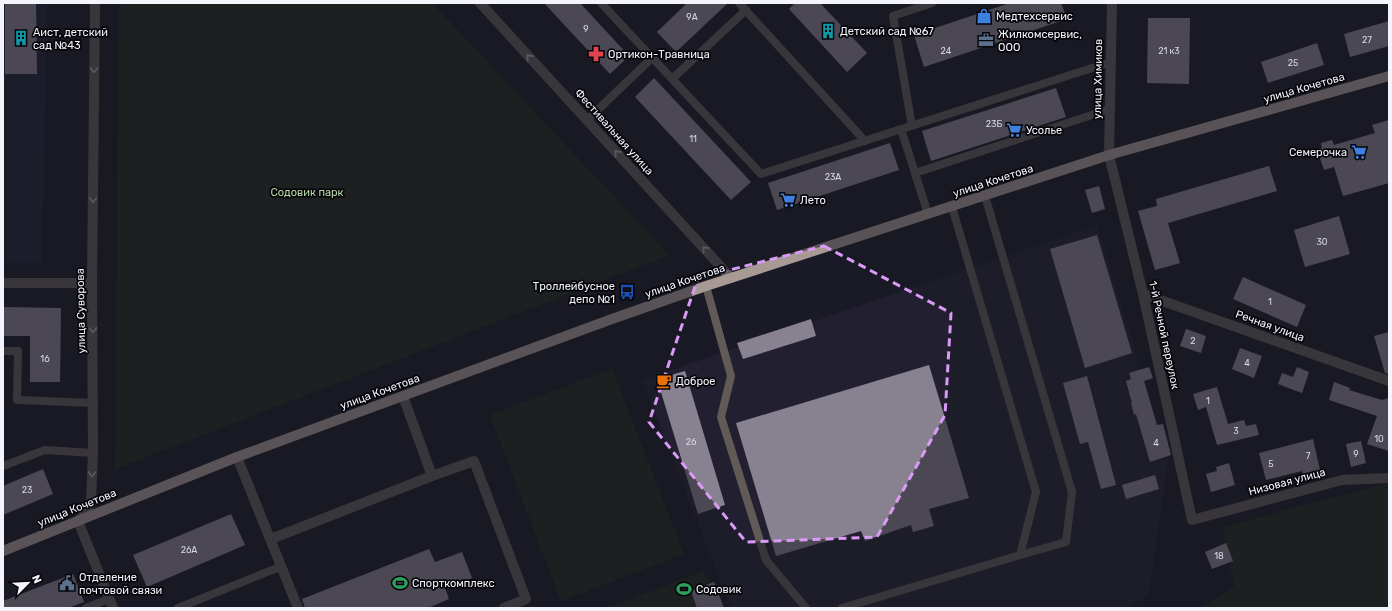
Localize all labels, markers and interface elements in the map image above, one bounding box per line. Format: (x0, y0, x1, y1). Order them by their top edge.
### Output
shop icon: Медтехсервис (975, 7, 993, 25)
place label: Медтехсервис (996, 10, 1073, 23)
house number: 9А (686, 12, 698, 22)
building icon: Детский сад №67 (819, 22, 837, 40)
house number: 9 (583, 24, 589, 34)
place label: Детский сад №67 (840, 25, 934, 38)
place label: Аист, детский сад №43 (33, 26, 108, 52)
place label: Жилкомсервис, ООО (998, 28, 1082, 54)
building icon: Аист, детский сад №43 (12, 29, 30, 47)
office icon: Жилкомсервис, ООО (977, 31, 995, 49)
house number: 27 (1362, 35, 1372, 45)
street label: улица Химиков (1091, 39, 1105, 119)
pharmacy icon: Ортикон-Травница (587, 45, 605, 63)
house number: 24 (941, 46, 952, 56)
house number: 21 к3 (1158, 46, 1180, 56)
place label: Ортикон-Травница (608, 48, 710, 61)
one-way arrow (527, 54, 534, 62)
house number: 25 (1288, 58, 1298, 68)
one-way arrow (90, 67, 98, 73)
street label: улица Кочетова (1262, 70, 1346, 106)
street label: Фестивальная улица (572, 86, 656, 178)
house number: 23Б (986, 119, 1002, 129)
supermarket icon: Усолье (1005, 121, 1023, 139)
place label: Усолье (1026, 124, 1062, 137)
house number: 11 (689, 134, 697, 144)
supermarket icon: Семерочка (1350, 143, 1368, 161)
place label: Семерочка (1289, 146, 1347, 159)
one-way arrow (614, 150, 622, 158)
street label: улица Кочетова (951, 162, 1035, 200)
house number: 23А (825, 172, 841, 182)
park label: Содовик парк (270, 186, 344, 199)
supermarket icon: Лето (779, 191, 797, 209)
place label: Лето (800, 194, 826, 207)
one-way arrow (89, 197, 97, 203)
house number: 30 (1316, 237, 1328, 247)
one-way arrow (702, 246, 709, 254)
street label: улица Кочетова (643, 261, 727, 301)
street label: улица Суворова (74, 268, 88, 354)
place label: Троллейбусное депо №1 (533, 280, 615, 306)
street label: 1-й Речной переулок (1146, 280, 1182, 391)
bus stop icon: Троллейбусное депо №1 (618, 283, 636, 301)
house number: 1 (1268, 297, 1272, 307)
street label: Речная улица (1234, 308, 1306, 344)
one-way arrow (89, 327, 97, 333)
house number: 2 (1190, 336, 1196, 346)
house number: 16 (40, 354, 50, 364)
house number: 4 (1244, 358, 1250, 368)
street label: улица Кочетова (338, 372, 422, 412)
cafe icon: Доброе (655, 372, 673, 390)
place label: Доброе (676, 375, 716, 388)
house number: 1 (1206, 396, 1210, 406)
house number: 3 (1233, 426, 1239, 436)
house number: 10 (1374, 434, 1384, 444)
house number: 26 (686, 437, 697, 447)
house number: 4 (1153, 438, 1159, 448)
house number: 9 (1353, 449, 1359, 459)
house number: 7 (1306, 451, 1311, 461)
house number: 5 (1268, 459, 1274, 469)
street label: Низовая улица (1247, 465, 1327, 499)
one-way arrow (88, 471, 97, 477)
house number: 23 (22, 485, 32, 495)
street label: улица Кочетова (36, 486, 118, 530)
house number: 26А (181, 545, 197, 555)
house number: 18 (1214, 551, 1224, 561)
north arrow (8, 563, 48, 603)
place label: Отделение почтовой связи (79, 571, 162, 597)
text: N (29, 573, 44, 585)
public building icon: Отделение почтовой связи (58, 574, 76, 592)
sports icon: Спорткомплекс (391, 574, 409, 592)
place label: Спорткомплекс (412, 577, 495, 590)
sports icon: Содовик (675, 580, 693, 598)
place label: Содовик (696, 583, 741, 596)

